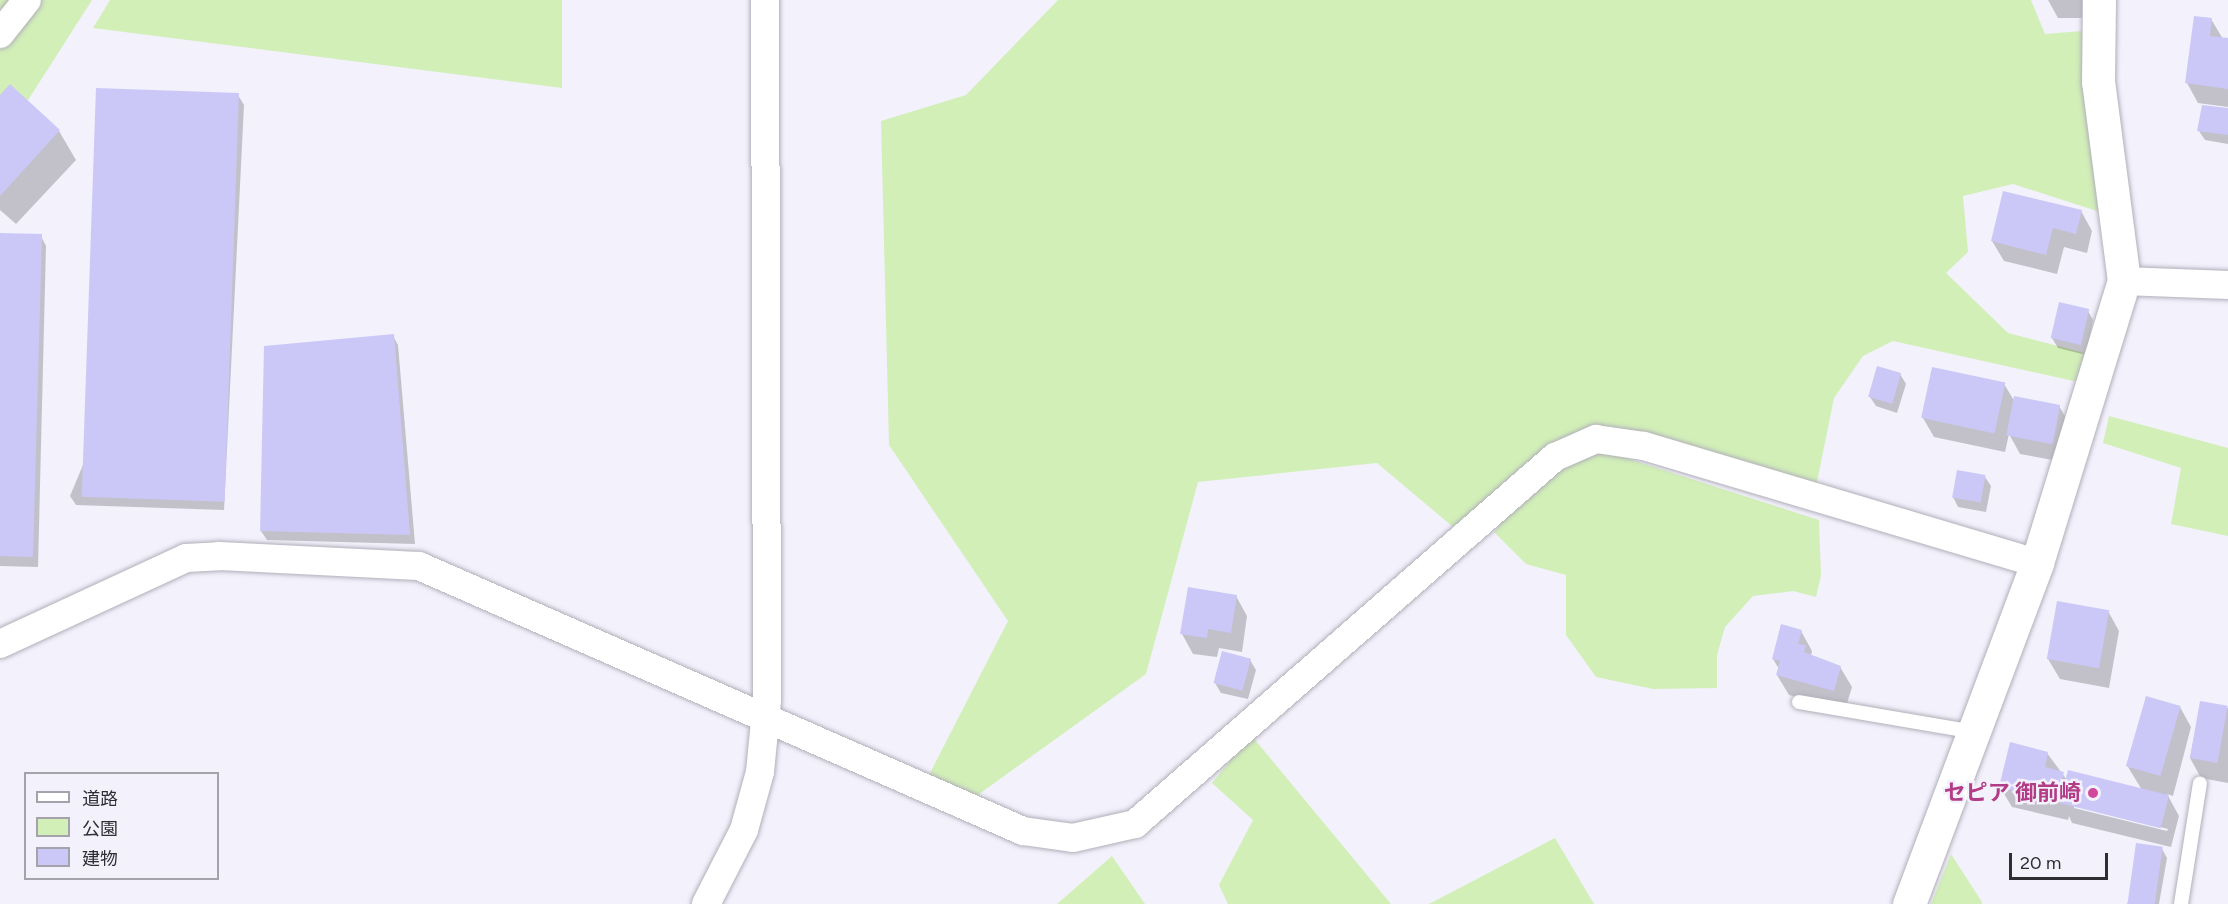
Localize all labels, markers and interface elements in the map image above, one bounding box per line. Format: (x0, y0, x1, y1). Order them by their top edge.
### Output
legend (24, 772, 219, 880)
place label: セピア 御前崎 (1944, 780, 2081, 806)
marker: セピア 御前崎 (2086, 786, 2100, 800)
text: 道路 (82, 788, 118, 810)
text: 公園 (82, 818, 118, 840)
scale bar (2012, 841, 2111, 879)
text: 建物 (82, 848, 118, 870)
text: 20 m (2020, 852, 2061, 874)

